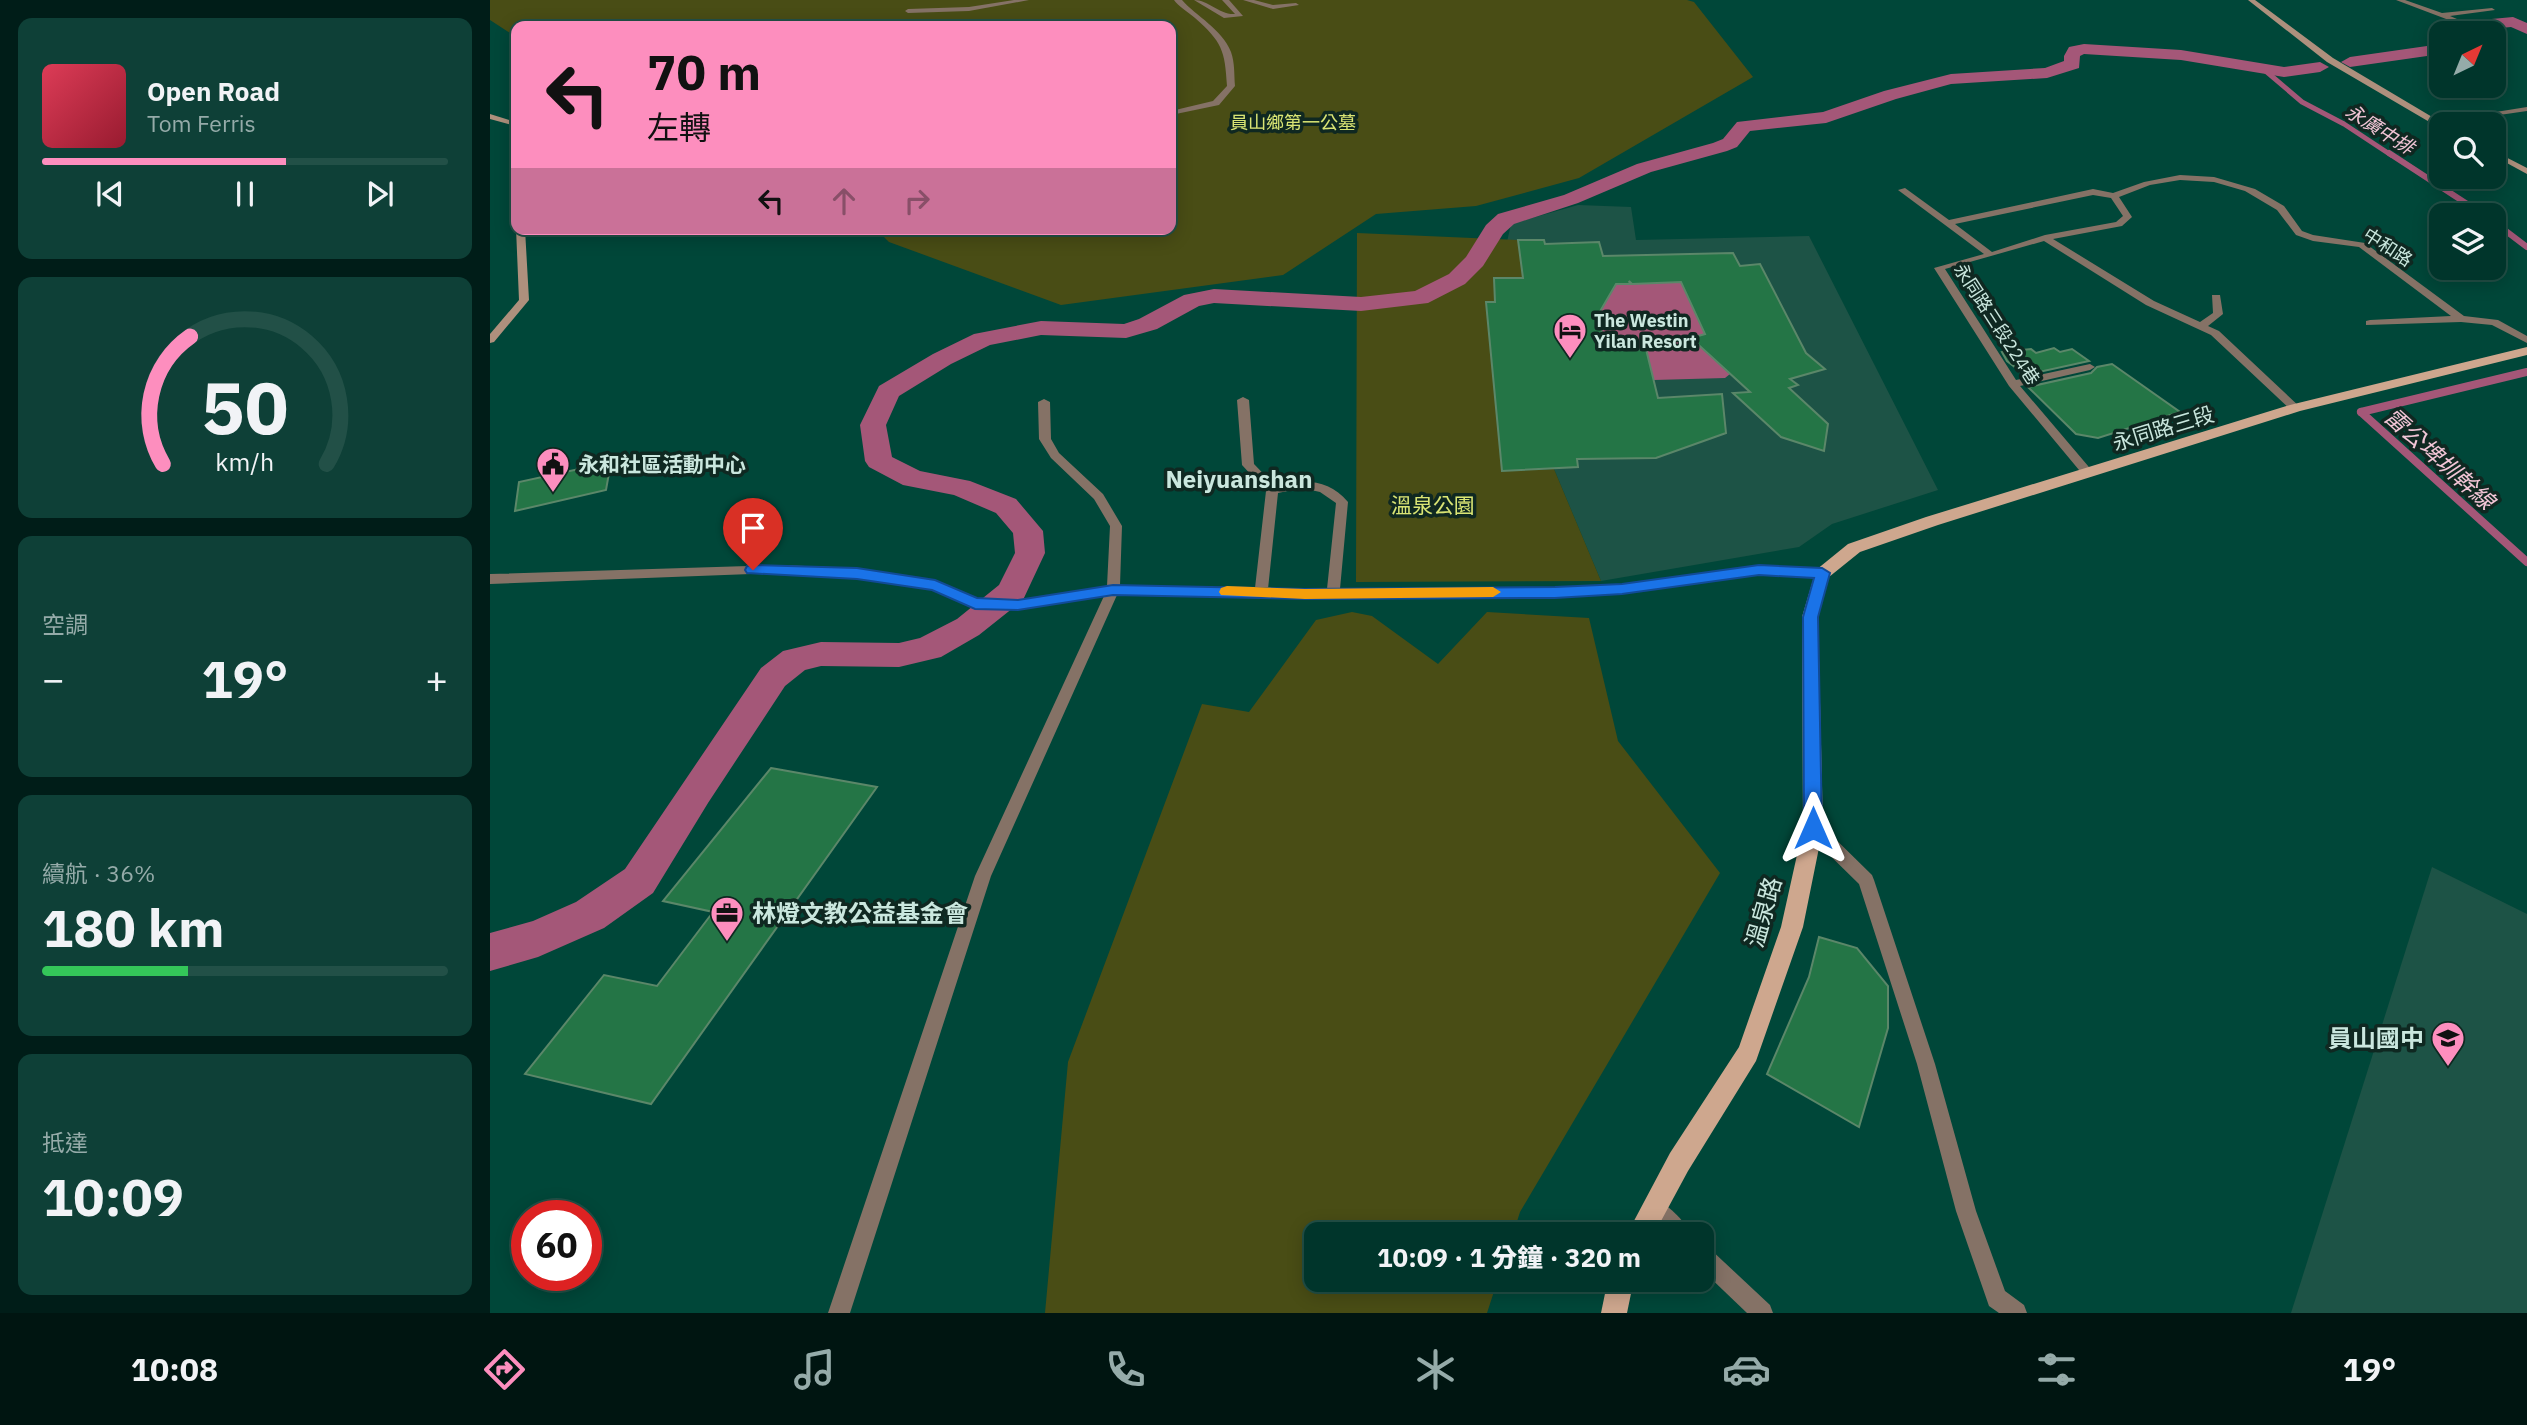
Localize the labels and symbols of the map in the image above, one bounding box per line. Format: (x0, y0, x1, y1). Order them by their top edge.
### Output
north arrow (2429, 21, 2506, 98)
water label: 永廣中排 (2341, 99, 2421, 161)
park label: 員山鄉第一公墓 (1230, 111, 1356, 134)
street label: 中和路 (2359, 223, 2417, 271)
street label: 永同路三段224巷 (1949, 259, 2045, 389)
place label: The Westin Yilan Resort (1594, 309, 1697, 353)
hotel icon: The Westin Yilan Resort (1551, 311, 1589, 360)
street label: 永同路三段 (2109, 399, 2217, 457)
water label: 雷公埤圳幹線 (2379, 401, 2504, 517)
public building icon: 永和社區活動中心 (534, 445, 572, 494)
place label: 永和社區活動中心 (578, 450, 746, 478)
district label: Neiyuanshan (1165, 463, 1313, 495)
park label: 溫泉公園 (1391, 491, 1475, 519)
pin (723, 498, 783, 570)
position arrow (1776, 791, 1850, 865)
street label: 溫泉路 (1738, 873, 1788, 951)
office icon: 林燈文教公益基金會 (708, 894, 746, 943)
place label: 林燈文教公益基金會 (752, 897, 968, 929)
school or university icon: 員山國中 (2429, 1019, 2467, 1068)
place label: 員山國中 (2328, 1022, 2424, 1054)
speed limit sign: 60 (511, 1200, 602, 1291)

